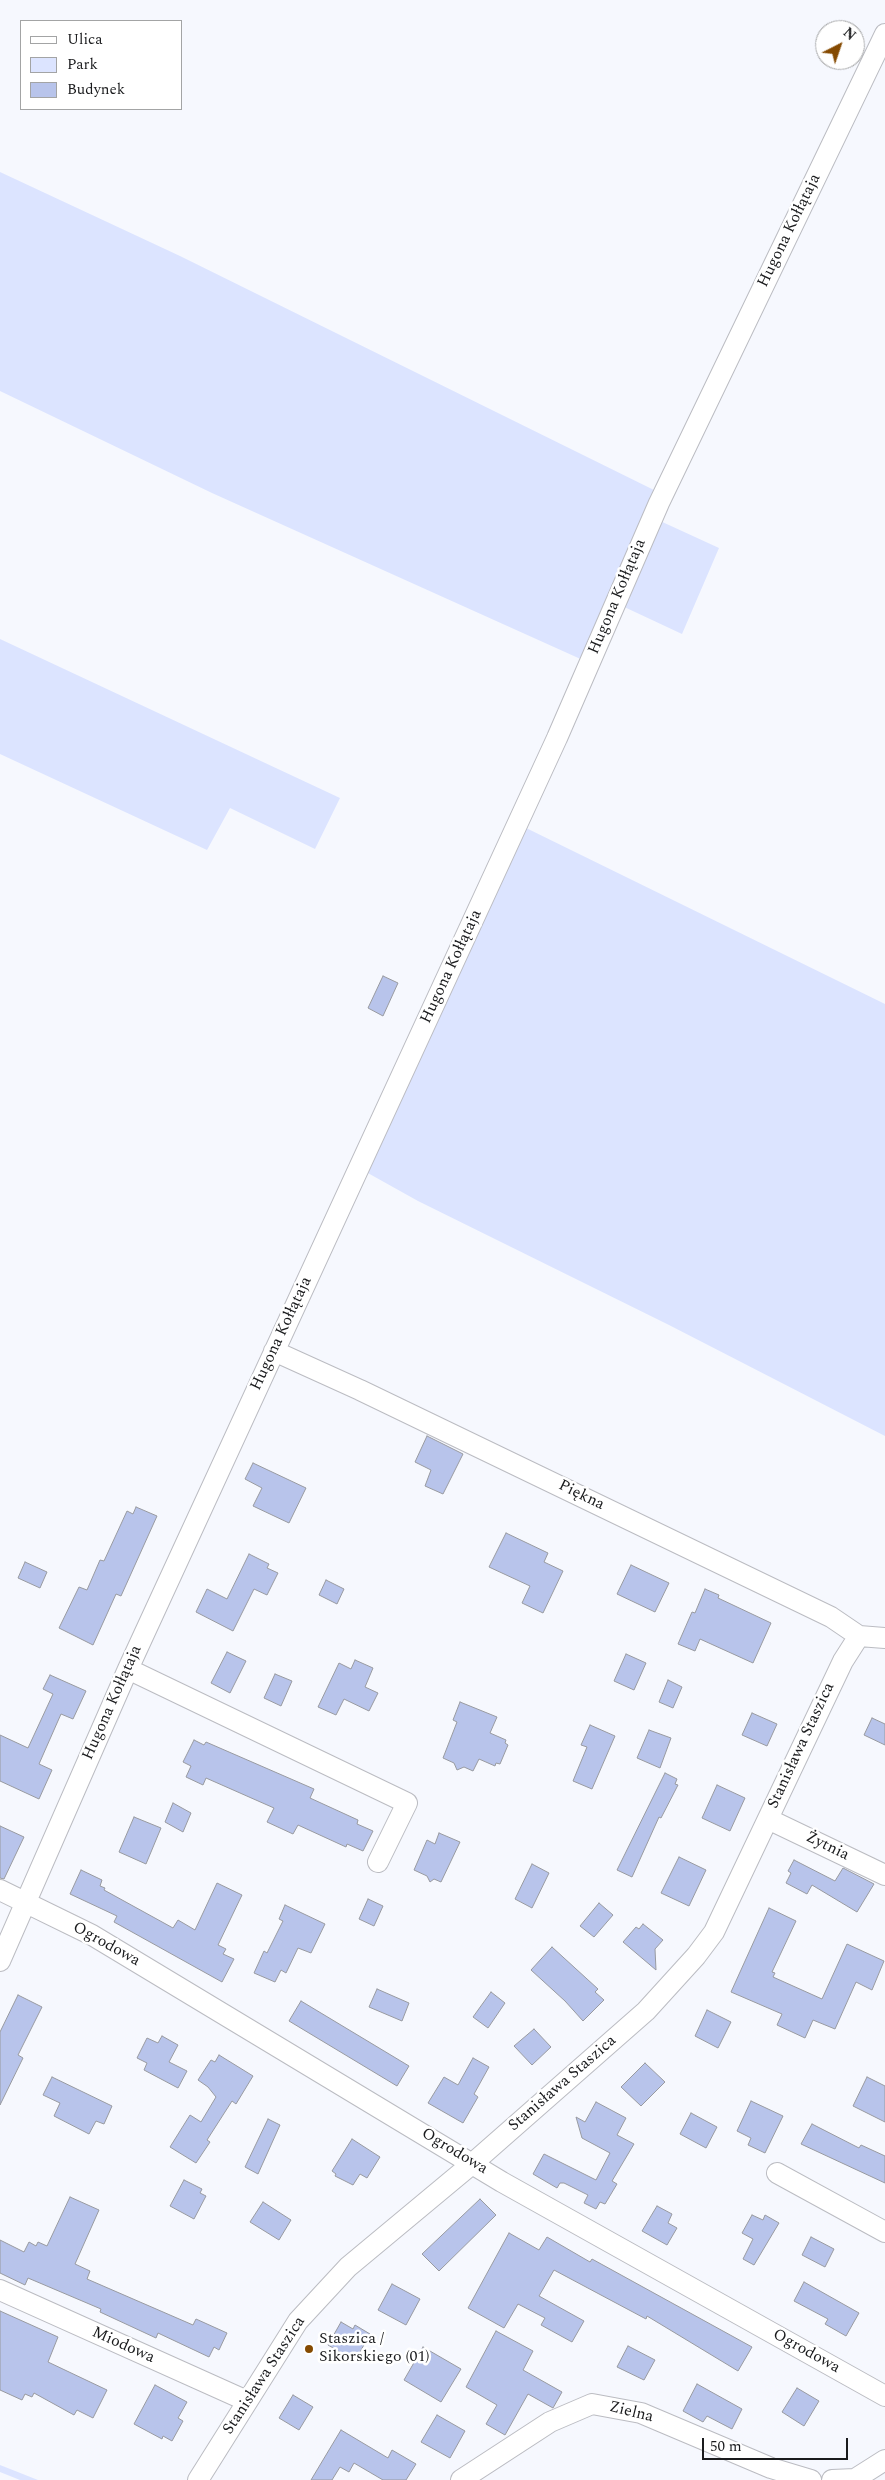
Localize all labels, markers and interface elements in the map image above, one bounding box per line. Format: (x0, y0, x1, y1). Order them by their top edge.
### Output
legend (20, 20, 182, 110)
north arrow (815, 20, 865, 70)
text: N (838, 22, 861, 46)
text: Ulica (67, 28, 103, 51)
text: Park (67, 53, 98, 76)
text: Budynek (67, 78, 125, 101)
street label: Hugona Kołłątaja (754, 171, 826, 291)
street label: Hugona Kołłątaja (585, 536, 651, 658)
street label: Hugona Kołłątaja (417, 907, 487, 1027)
street label: Hugona Kołłątaja (247, 1274, 317, 1394)
street label: Piękna (555, 1477, 607, 1515)
street label: Hugona Kołłątaja (79, 1643, 147, 1763)
street label: Stanisława Staszica (764, 1680, 840, 1812)
street label: Żytnia (802, 1828, 852, 1866)
street label: Ogrodowa (69, 1919, 143, 1971)
street label: Stanisława Staszica (505, 2032, 621, 2136)
street label: Ogrodowa (417, 2125, 491, 2179)
street label: Stanisława Staszica (220, 2313, 310, 2439)
street label: Miodowa (89, 2324, 157, 2368)
street label: Ogrodowa (769, 2326, 843, 2378)
place label: Staszica / Sikorskiego (01) (319, 2330, 430, 2368)
marker: Staszica / Sikorskiego (01) (303, 2343, 315, 2355)
street label: Zielna (607, 2398, 655, 2428)
scale bar (705, 2428, 851, 2460)
text: 50 m (710, 2435, 742, 2458)

